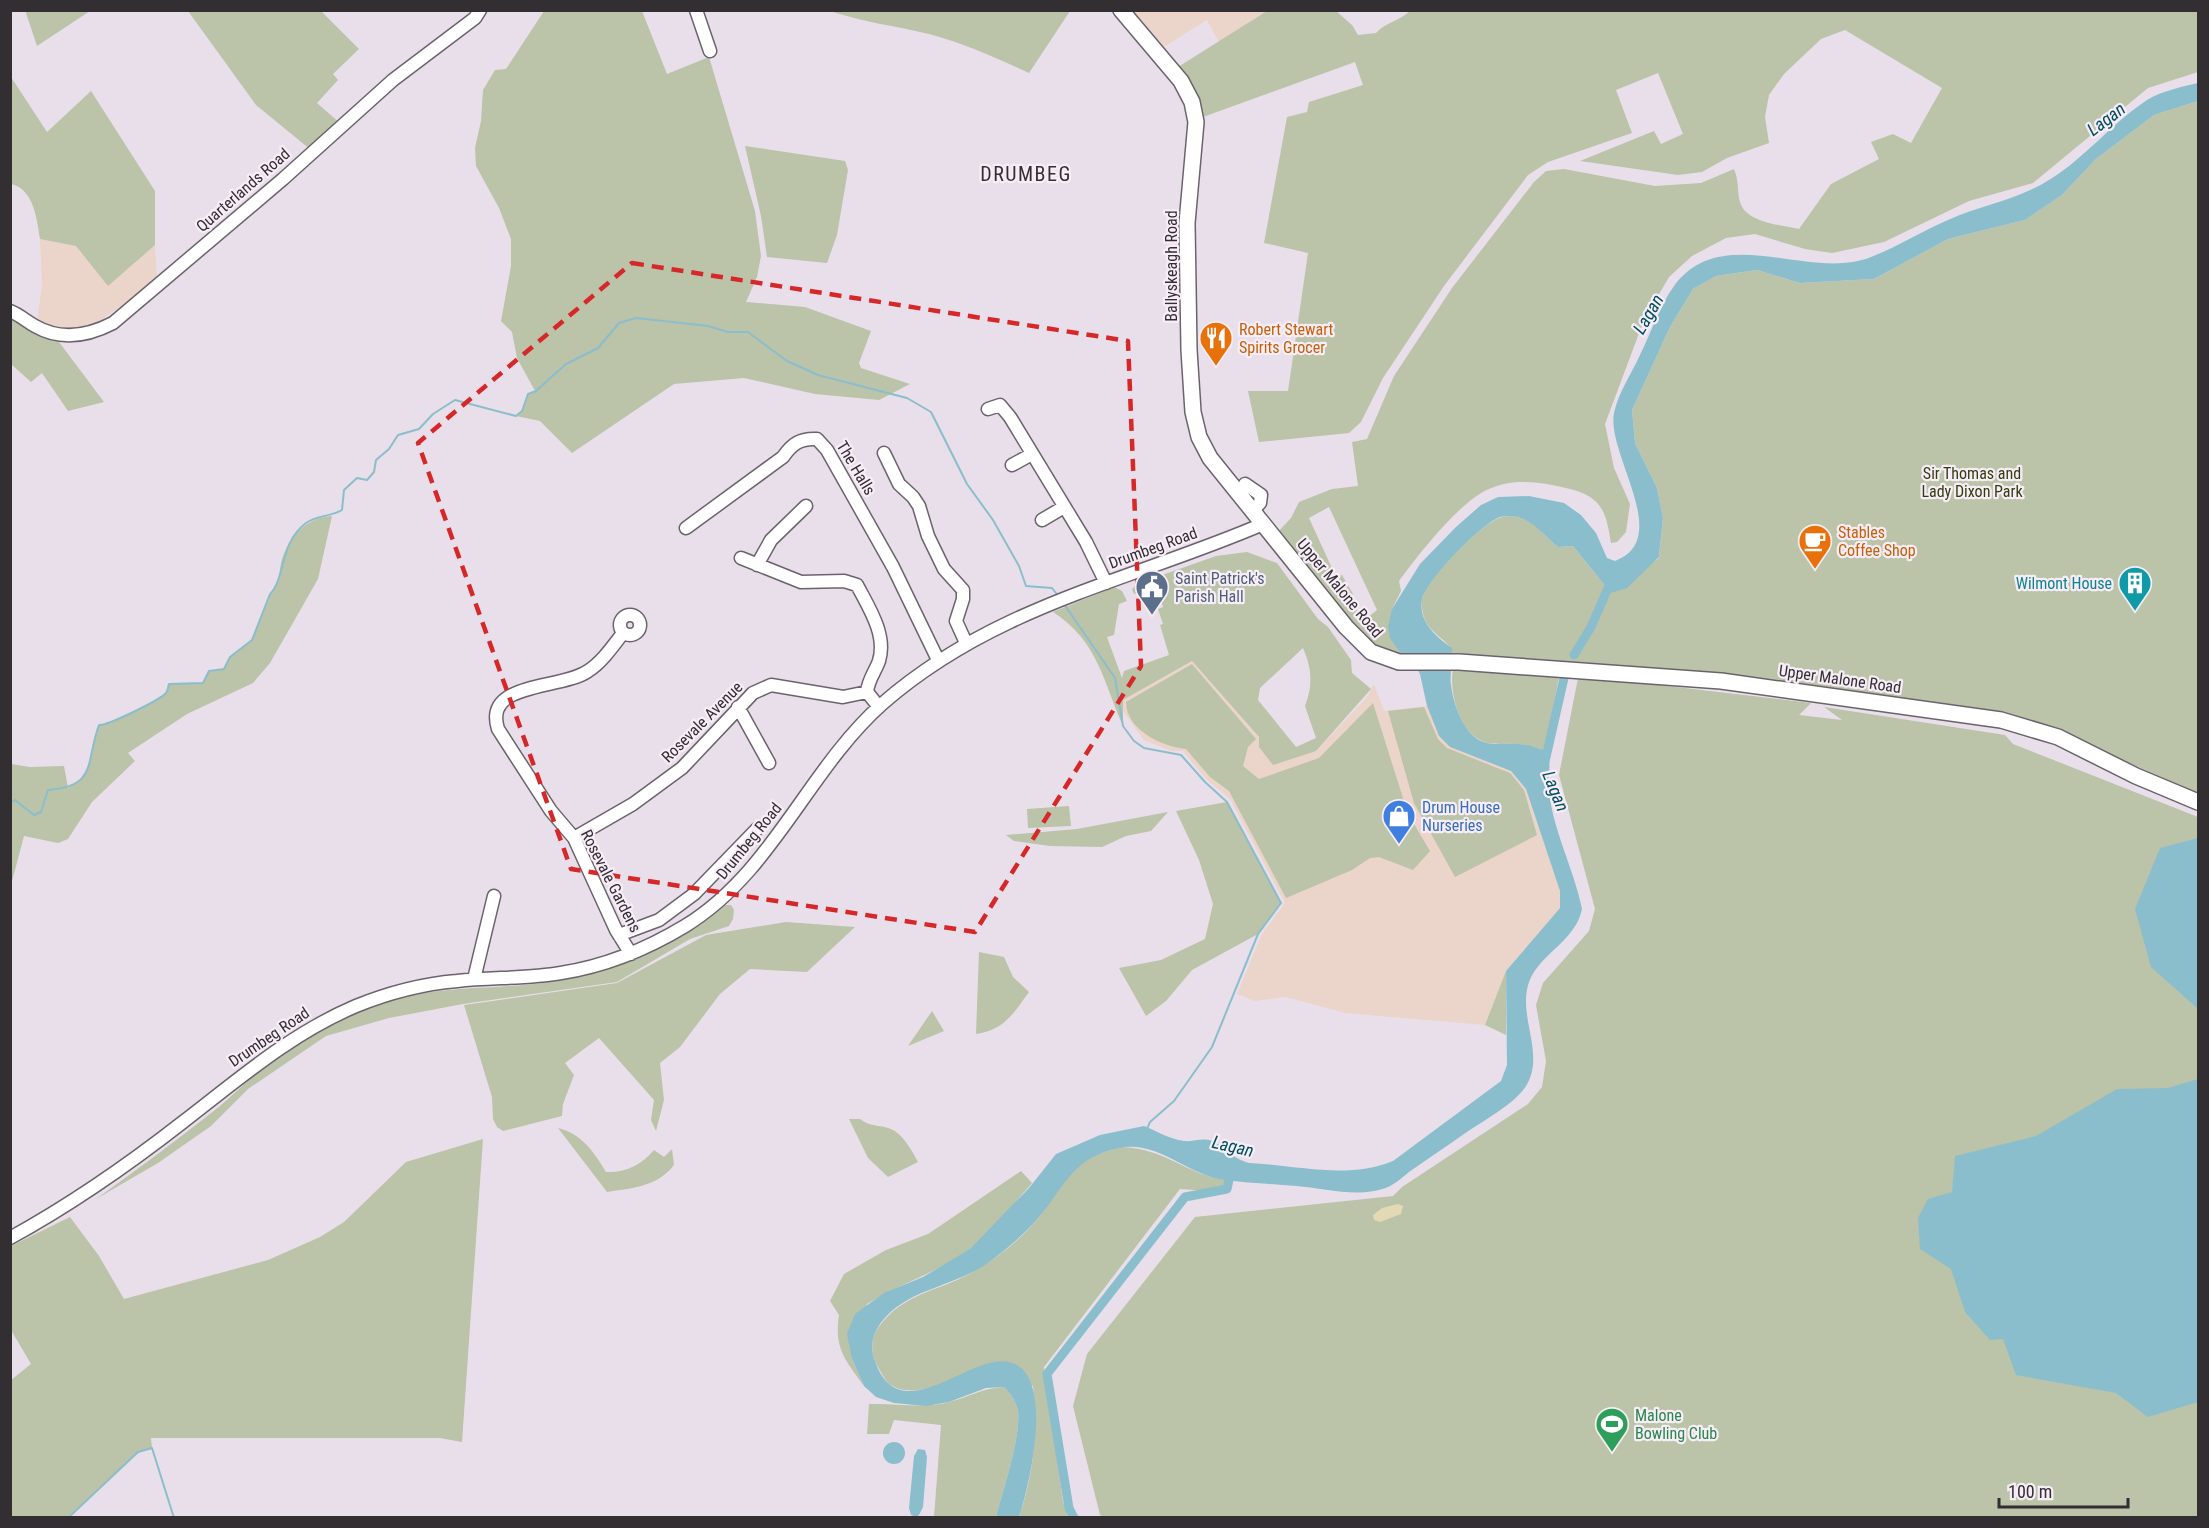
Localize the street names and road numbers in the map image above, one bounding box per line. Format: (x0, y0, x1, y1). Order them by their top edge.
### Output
street label: Quarterlands Road (192, 144, 294, 236)
street label: Ballyskeagh Road (1162, 210, 1181, 322)
street label: The Halls (833, 438, 879, 498)
street label: Drumbeg Road (1106, 523, 1200, 573)
street label: Upper Malone Road (1293, 535, 1387, 641)
street label: Upper Malone Road (1778, 661, 1902, 697)
street label: Rosevale Avenue (658, 678, 746, 766)
street label: Drumbeg Road (712, 799, 786, 883)
street label: Rosevale Gardens (577, 826, 645, 936)
street label: Drumbeg Road (225, 1003, 313, 1071)

